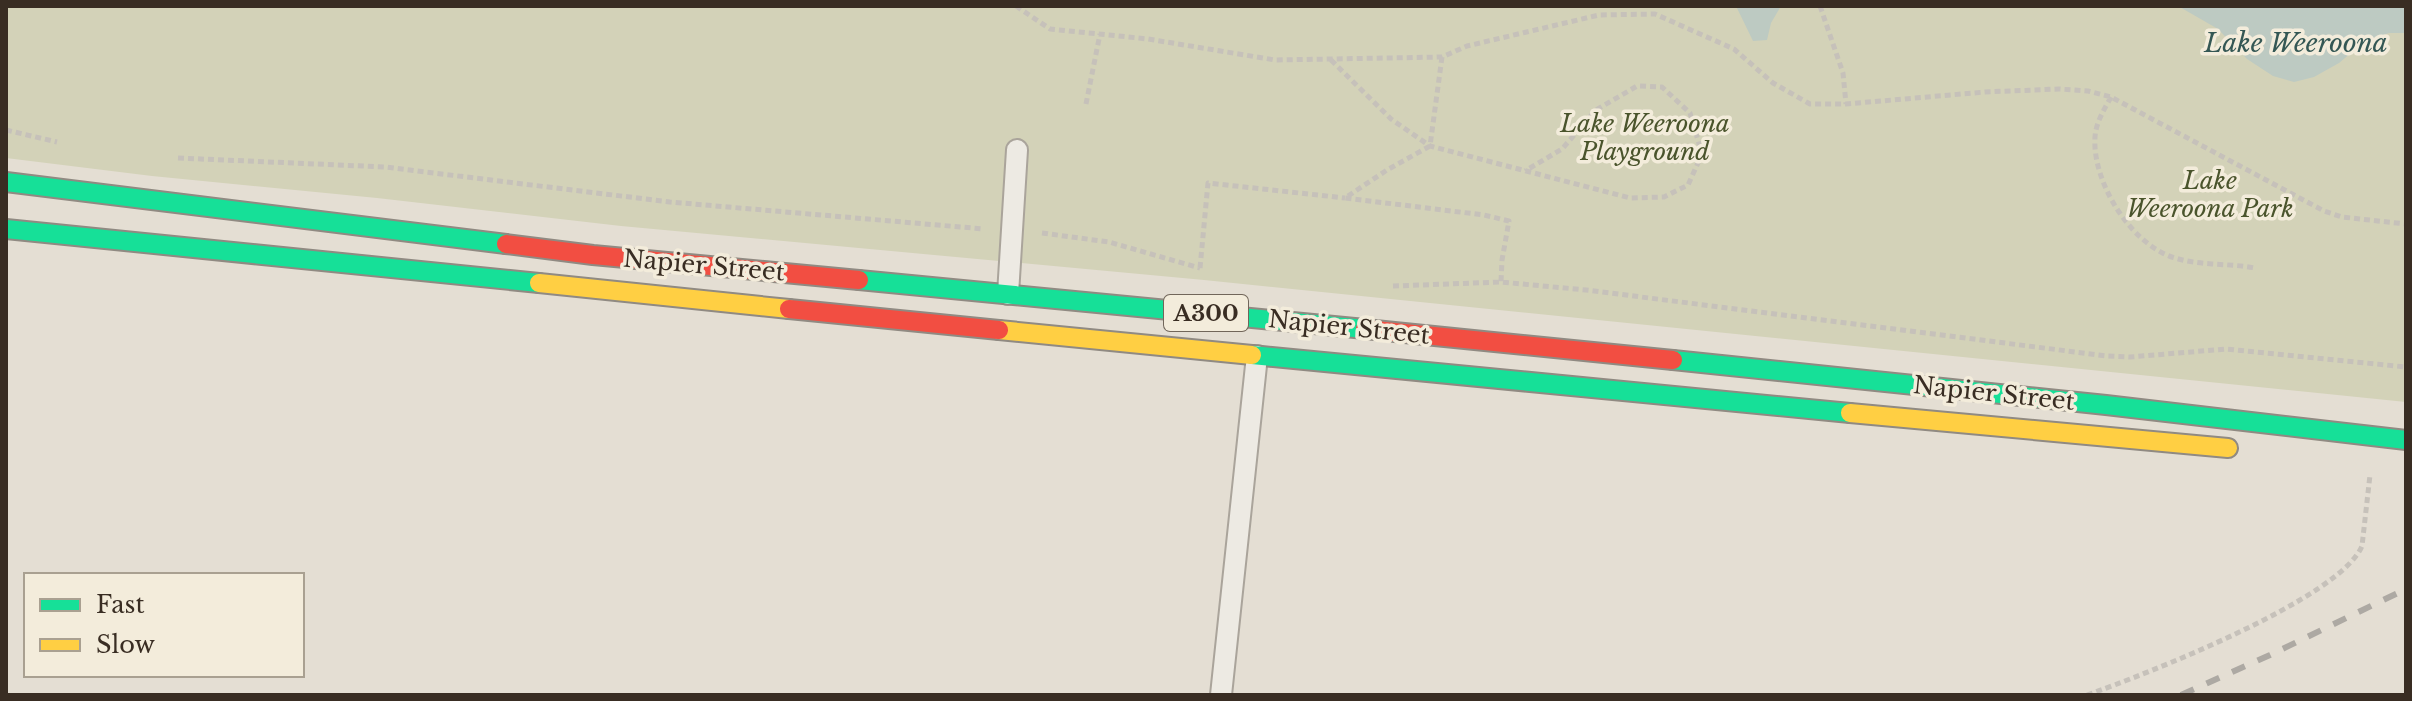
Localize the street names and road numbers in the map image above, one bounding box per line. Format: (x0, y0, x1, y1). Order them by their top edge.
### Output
street label: Napier Street (622, 243, 786, 287)
road number: A300 (1164, 295, 1248, 331)
street label: Napier Street (1267, 304, 1431, 350)
street label: Napier Street (1912, 370, 2076, 416)

